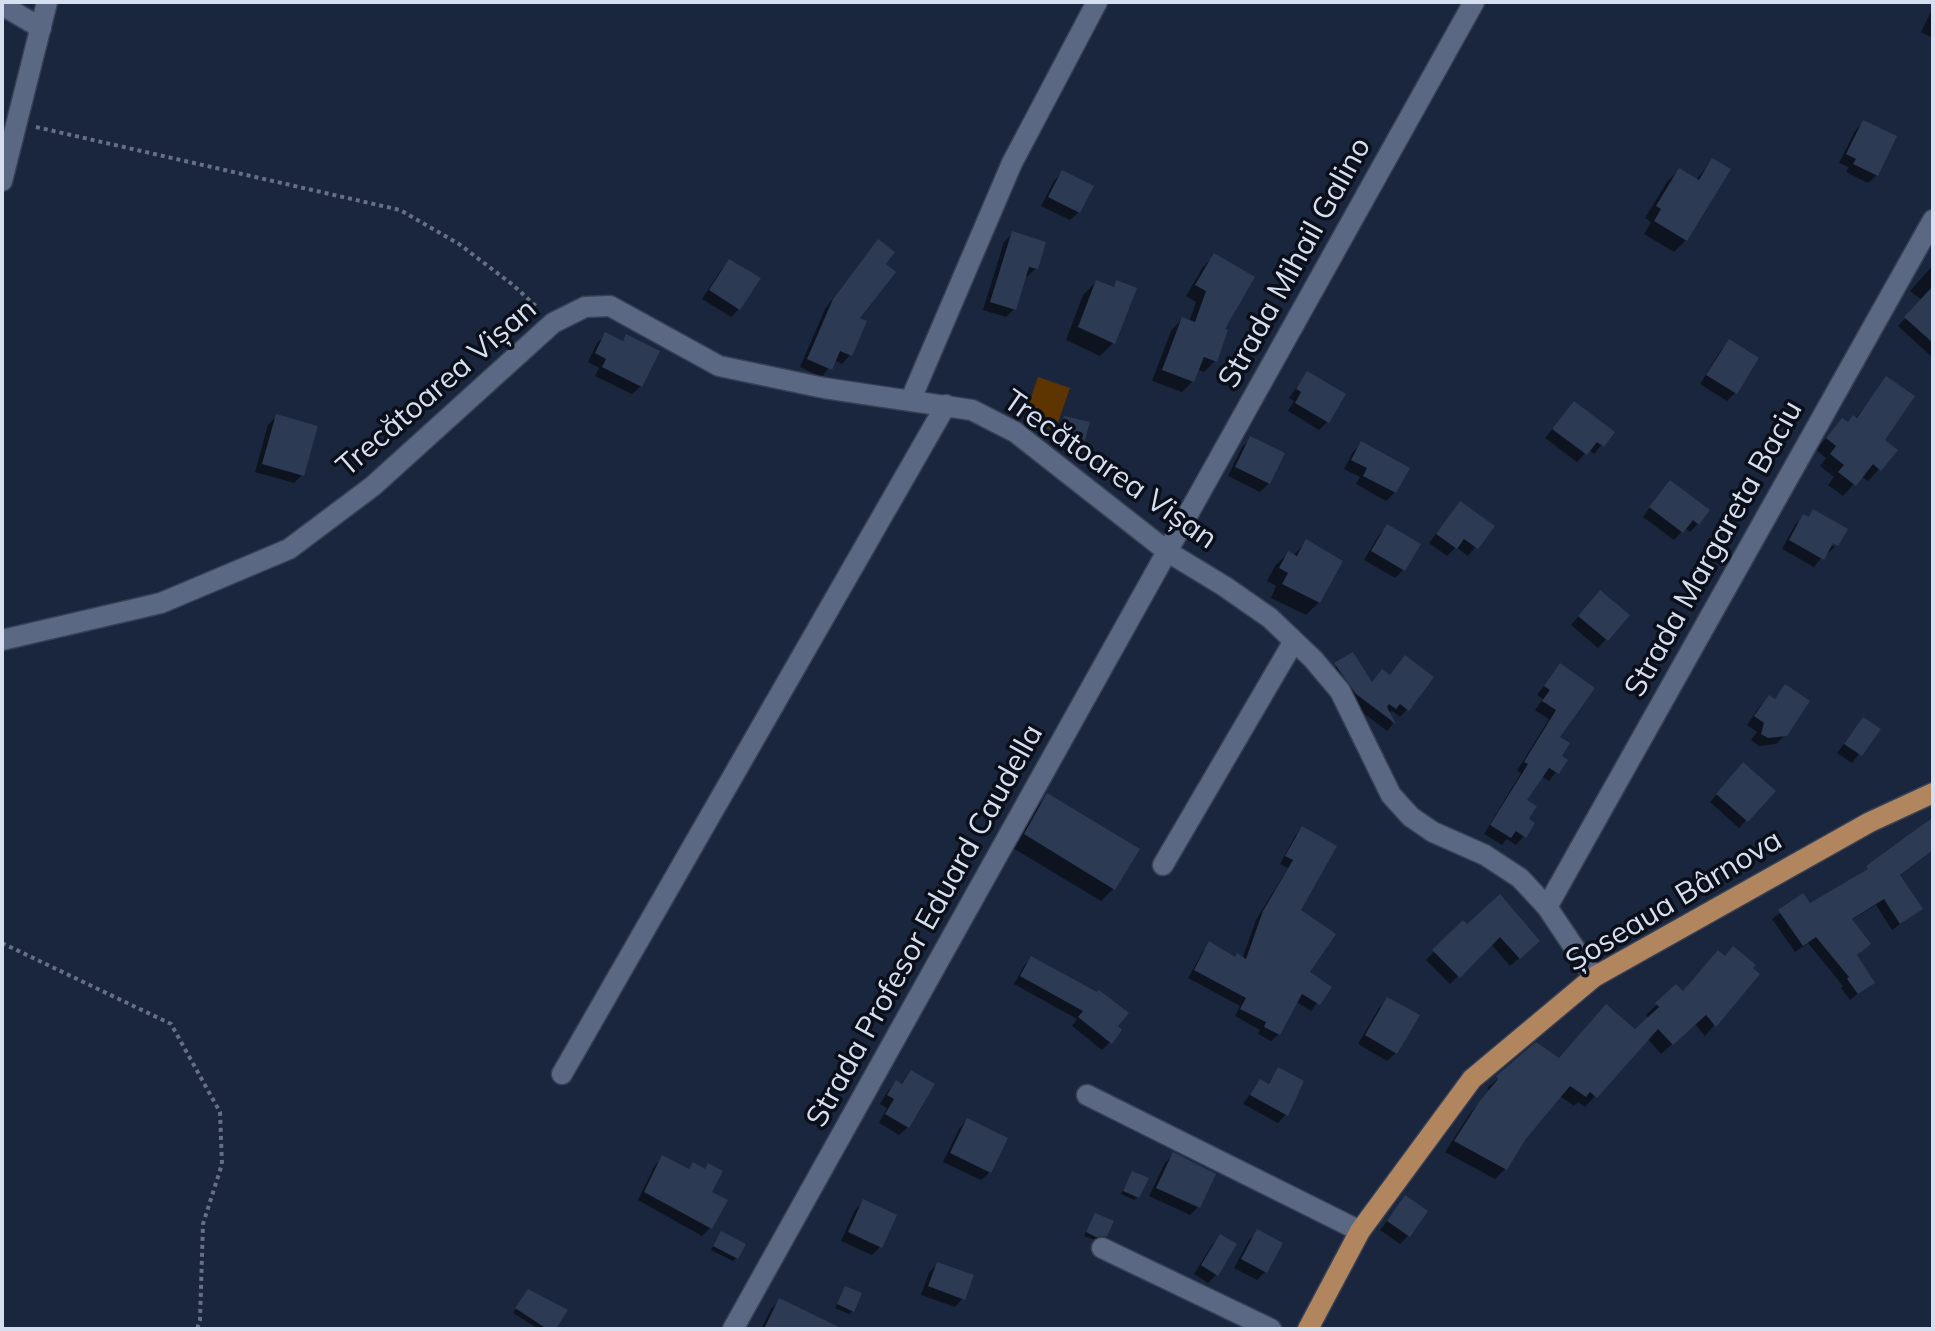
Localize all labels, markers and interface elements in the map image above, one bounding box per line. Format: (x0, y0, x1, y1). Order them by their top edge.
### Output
street label: Strada Mihail Galino (1211, 131, 1379, 395)
street label: Trecătoarea Vișan (330, 292, 544, 484)
street label: Trecătoarea Vișan (996, 383, 1224, 557)
street label: Strada Margareta Baciu (1617, 395, 1811, 703)
street label: Strada Profesor Eduard Caudella (799, 718, 1051, 1134)
street label: Șoseaua Bârnova (1559, 822, 1789, 980)

